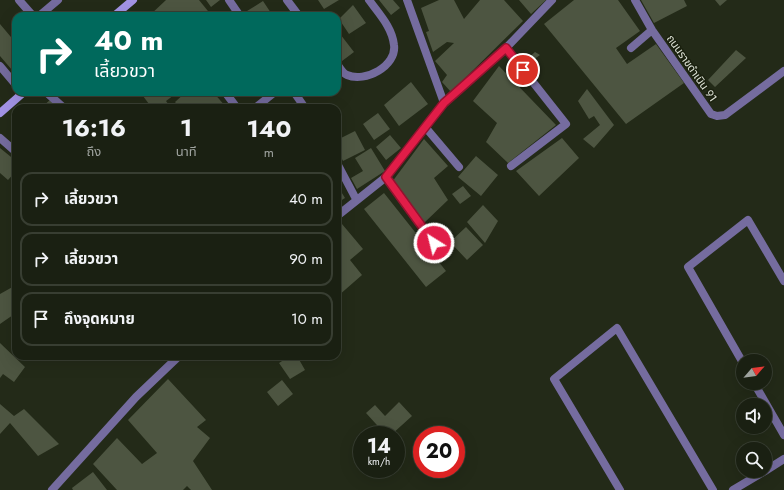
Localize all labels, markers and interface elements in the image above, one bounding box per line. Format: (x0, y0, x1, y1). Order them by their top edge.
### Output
text: 40 m (94, 20, 163, 61)
icon: right (28, 28, 80, 80)
street label: ถนนราขดำเนิน 91 (663, 31, 721, 105)
pin (506, 53, 540, 87)
text: เลี้ยวขวา (94, 58, 155, 84)
icon: arrive (512, 59, 534, 81)
text: 16:16 (62, 110, 126, 145)
text: 1 (180, 110, 192, 145)
text: 140 (246, 111, 291, 146)
text: ถึง (86, 142, 101, 161)
text: นาที (176, 142, 197, 161)
text: m (264, 143, 274, 162)
icon: right (30, 188, 52, 210)
text: เลี้ยวขวา (64, 188, 118, 210)
text: 40 m (289, 188, 323, 210)
position arrow (413, 222, 455, 264)
icon: right (30, 248, 52, 270)
text: เลี้ยวขวา (64, 248, 118, 270)
text: 90 m (289, 248, 323, 270)
icon: arrive (30, 308, 52, 330)
text: ถึงจุดหมาย (64, 308, 135, 330)
text: 10 m (291, 308, 323, 330)
north arrow (736, 354, 772, 390)
map controls (736, 354, 772, 478)
button: sound (736, 398, 772, 434)
speed limit sign: 20 (413, 426, 465, 478)
text: 14 (367, 432, 391, 461)
button: search (736, 442, 772, 478)
text: km/h (368, 454, 390, 469)

